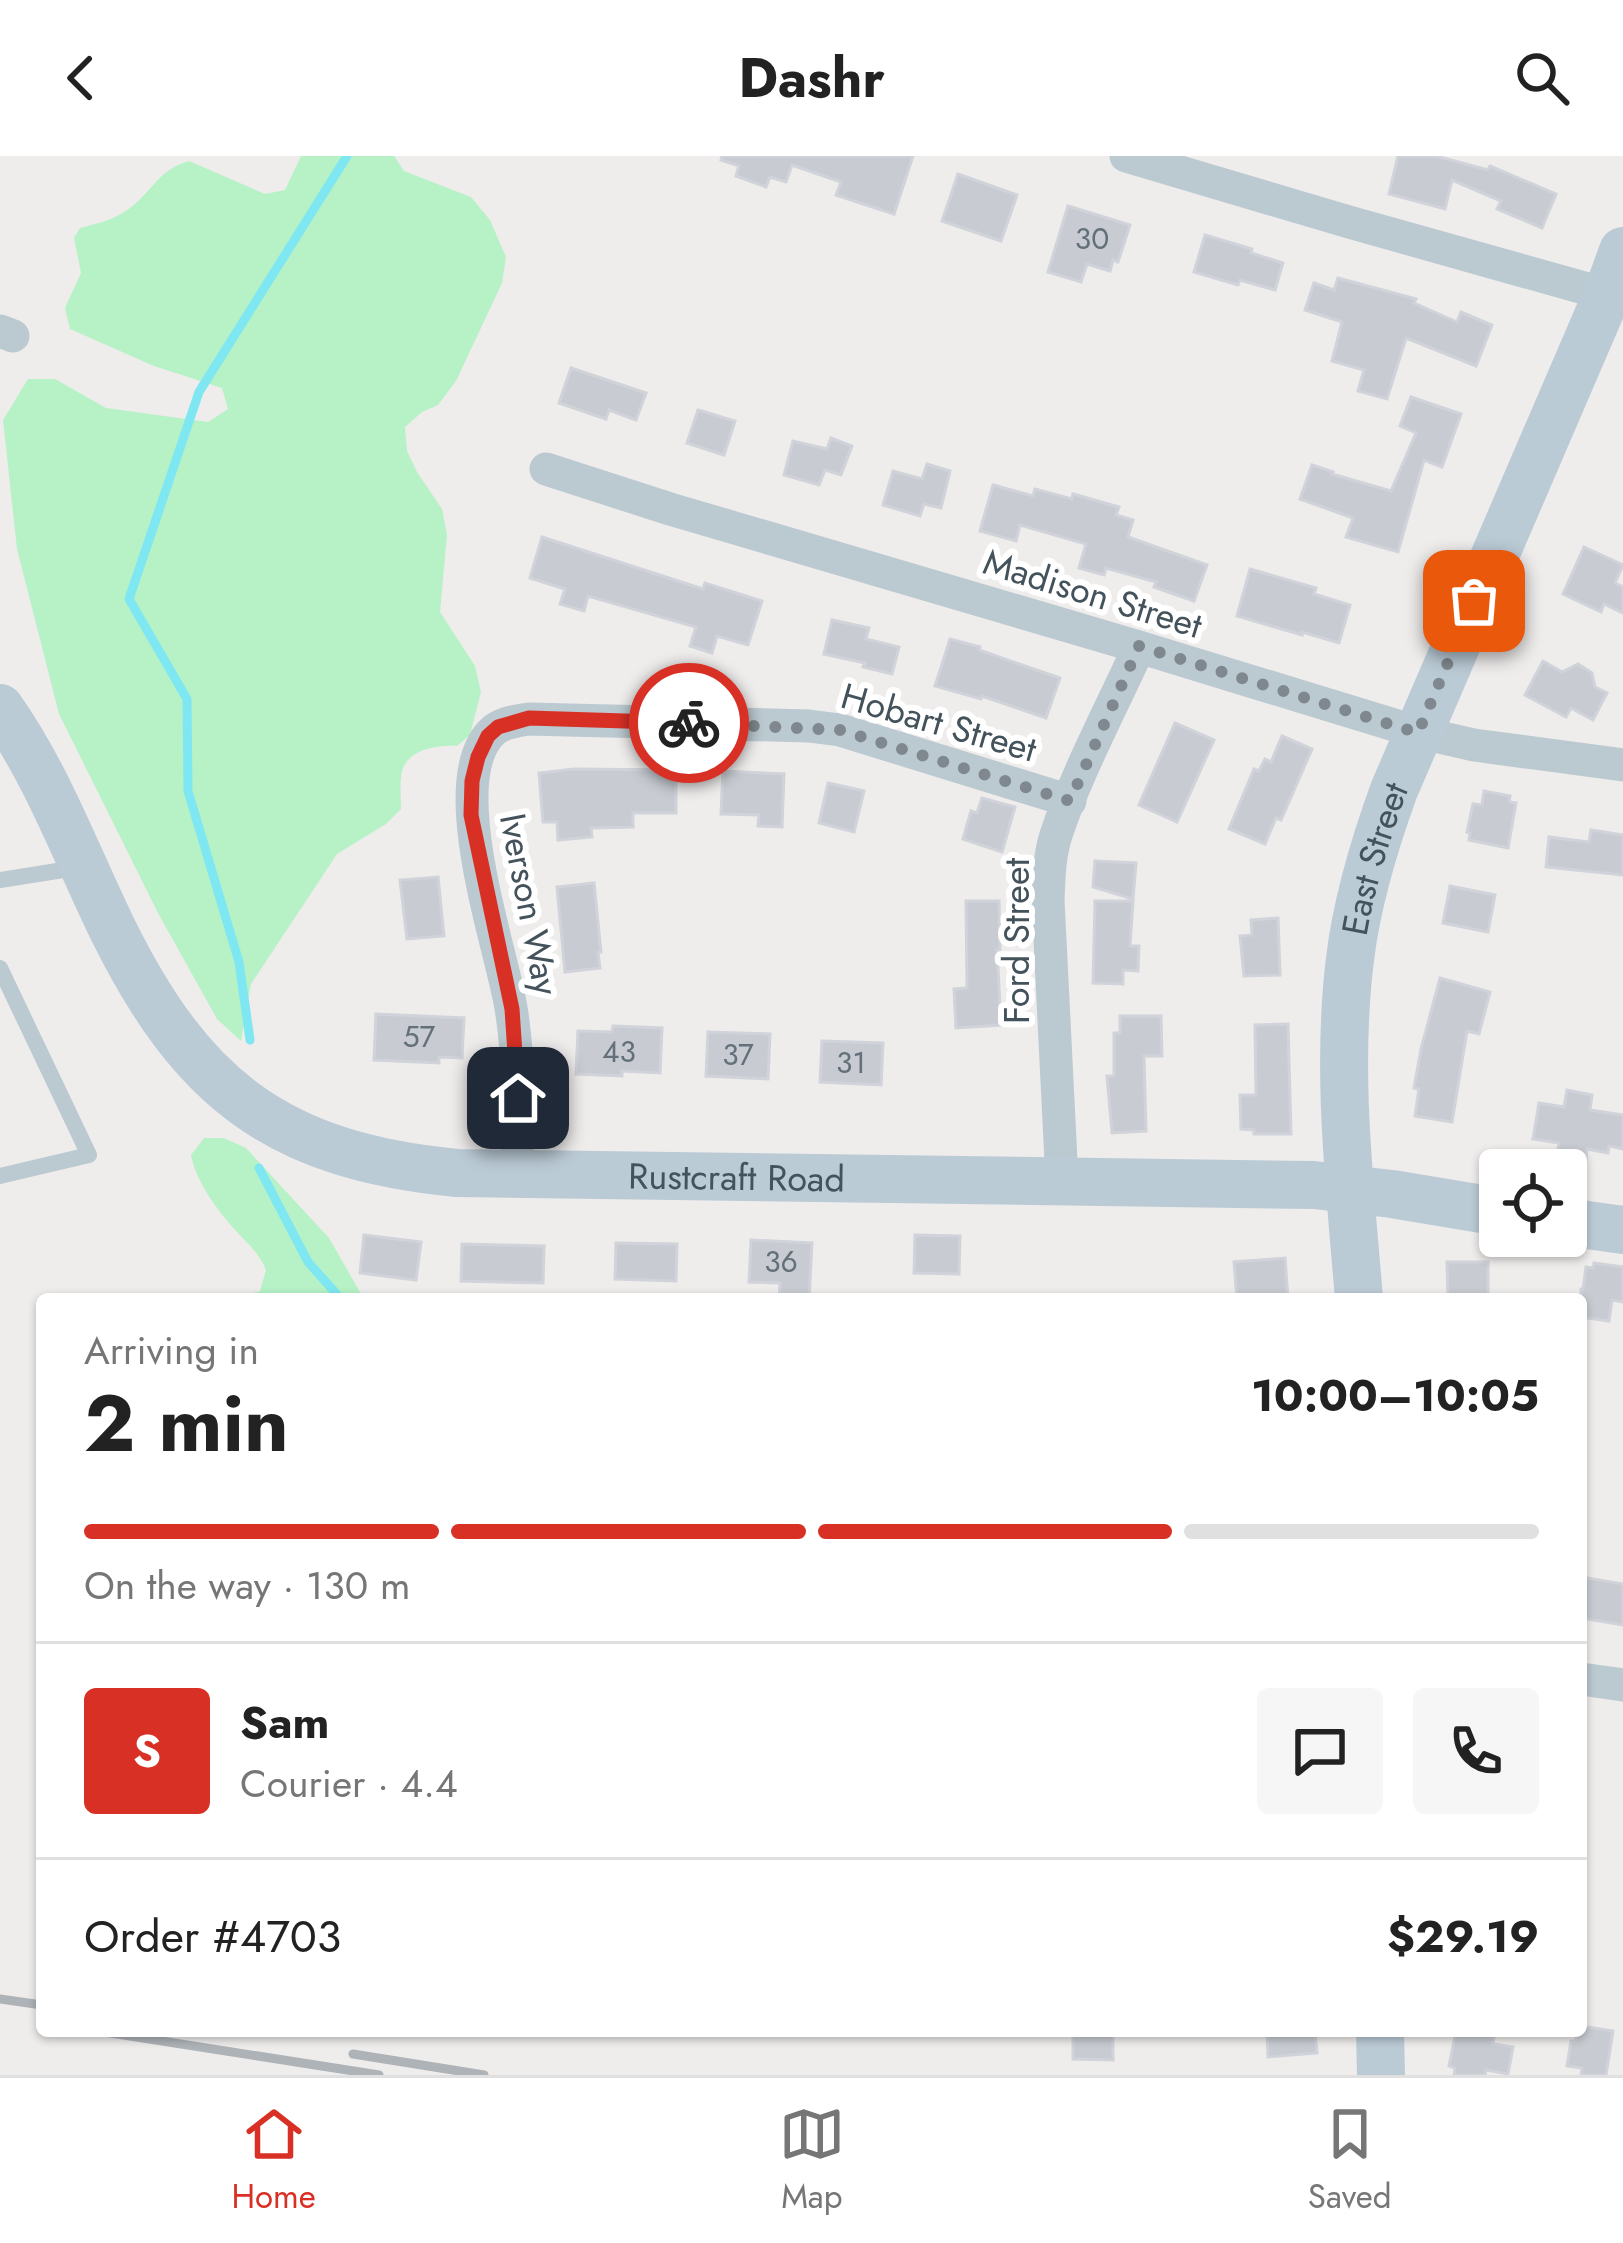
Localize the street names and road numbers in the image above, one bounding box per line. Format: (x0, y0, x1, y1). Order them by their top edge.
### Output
street label: Madison Street (977, 535, 1209, 651)
street label: Hobart Street (835, 669, 1043, 775)
street label: East Street (1328, 773, 1421, 939)
street label: Iverson Way (487, 809, 573, 999)
street label: Ford Street (990, 858, 1042, 1024)
street label: Rustcraft Road (628, 1149, 845, 1204)

